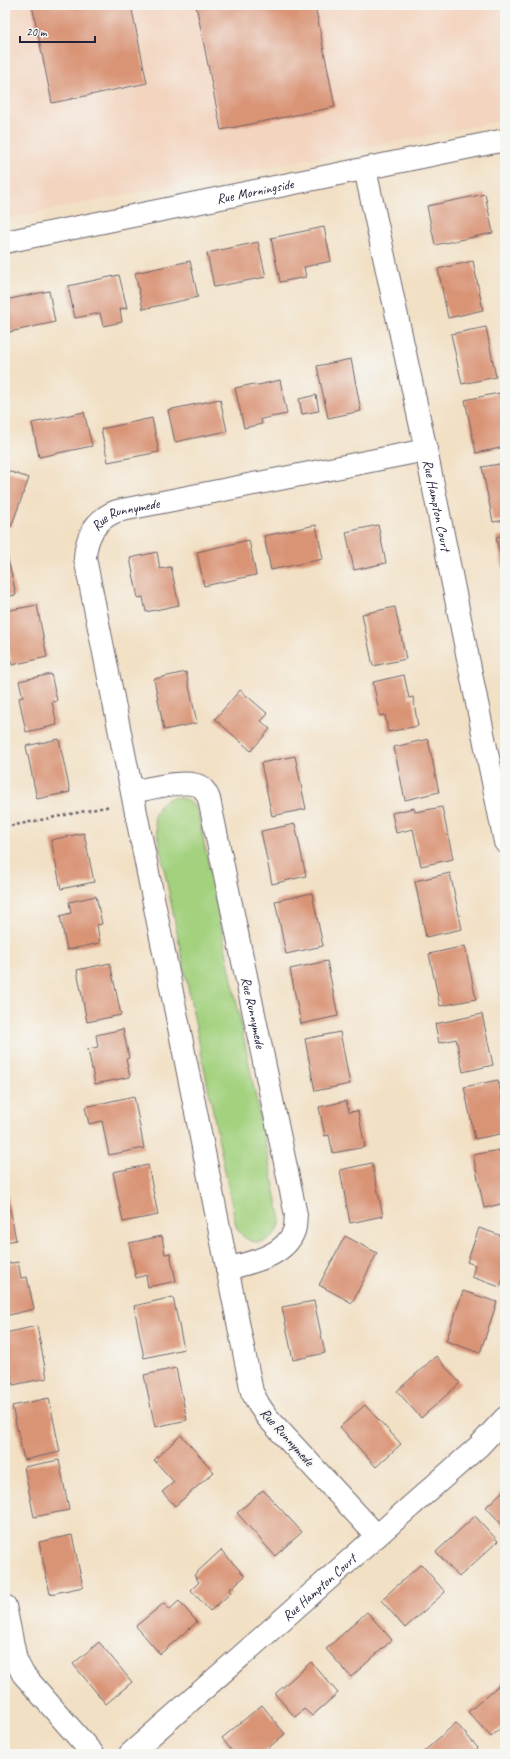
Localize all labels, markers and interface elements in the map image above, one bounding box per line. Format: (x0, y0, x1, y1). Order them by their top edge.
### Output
scale bar (20, 18, 95, 44)
text: 20 m (26, 24, 48, 40)
street label: Rue Morningside (215, 175, 296, 207)
street label: Rue Hampton Court (420, 458, 455, 555)
street label: Rue Runnymede (87, 494, 162, 534)
street label: Rue Runnymede (238, 975, 270, 1051)
street label: Rue Runnymede (257, 1404, 318, 1471)
street label: Rue Hampton Court (279, 1549, 361, 1624)

